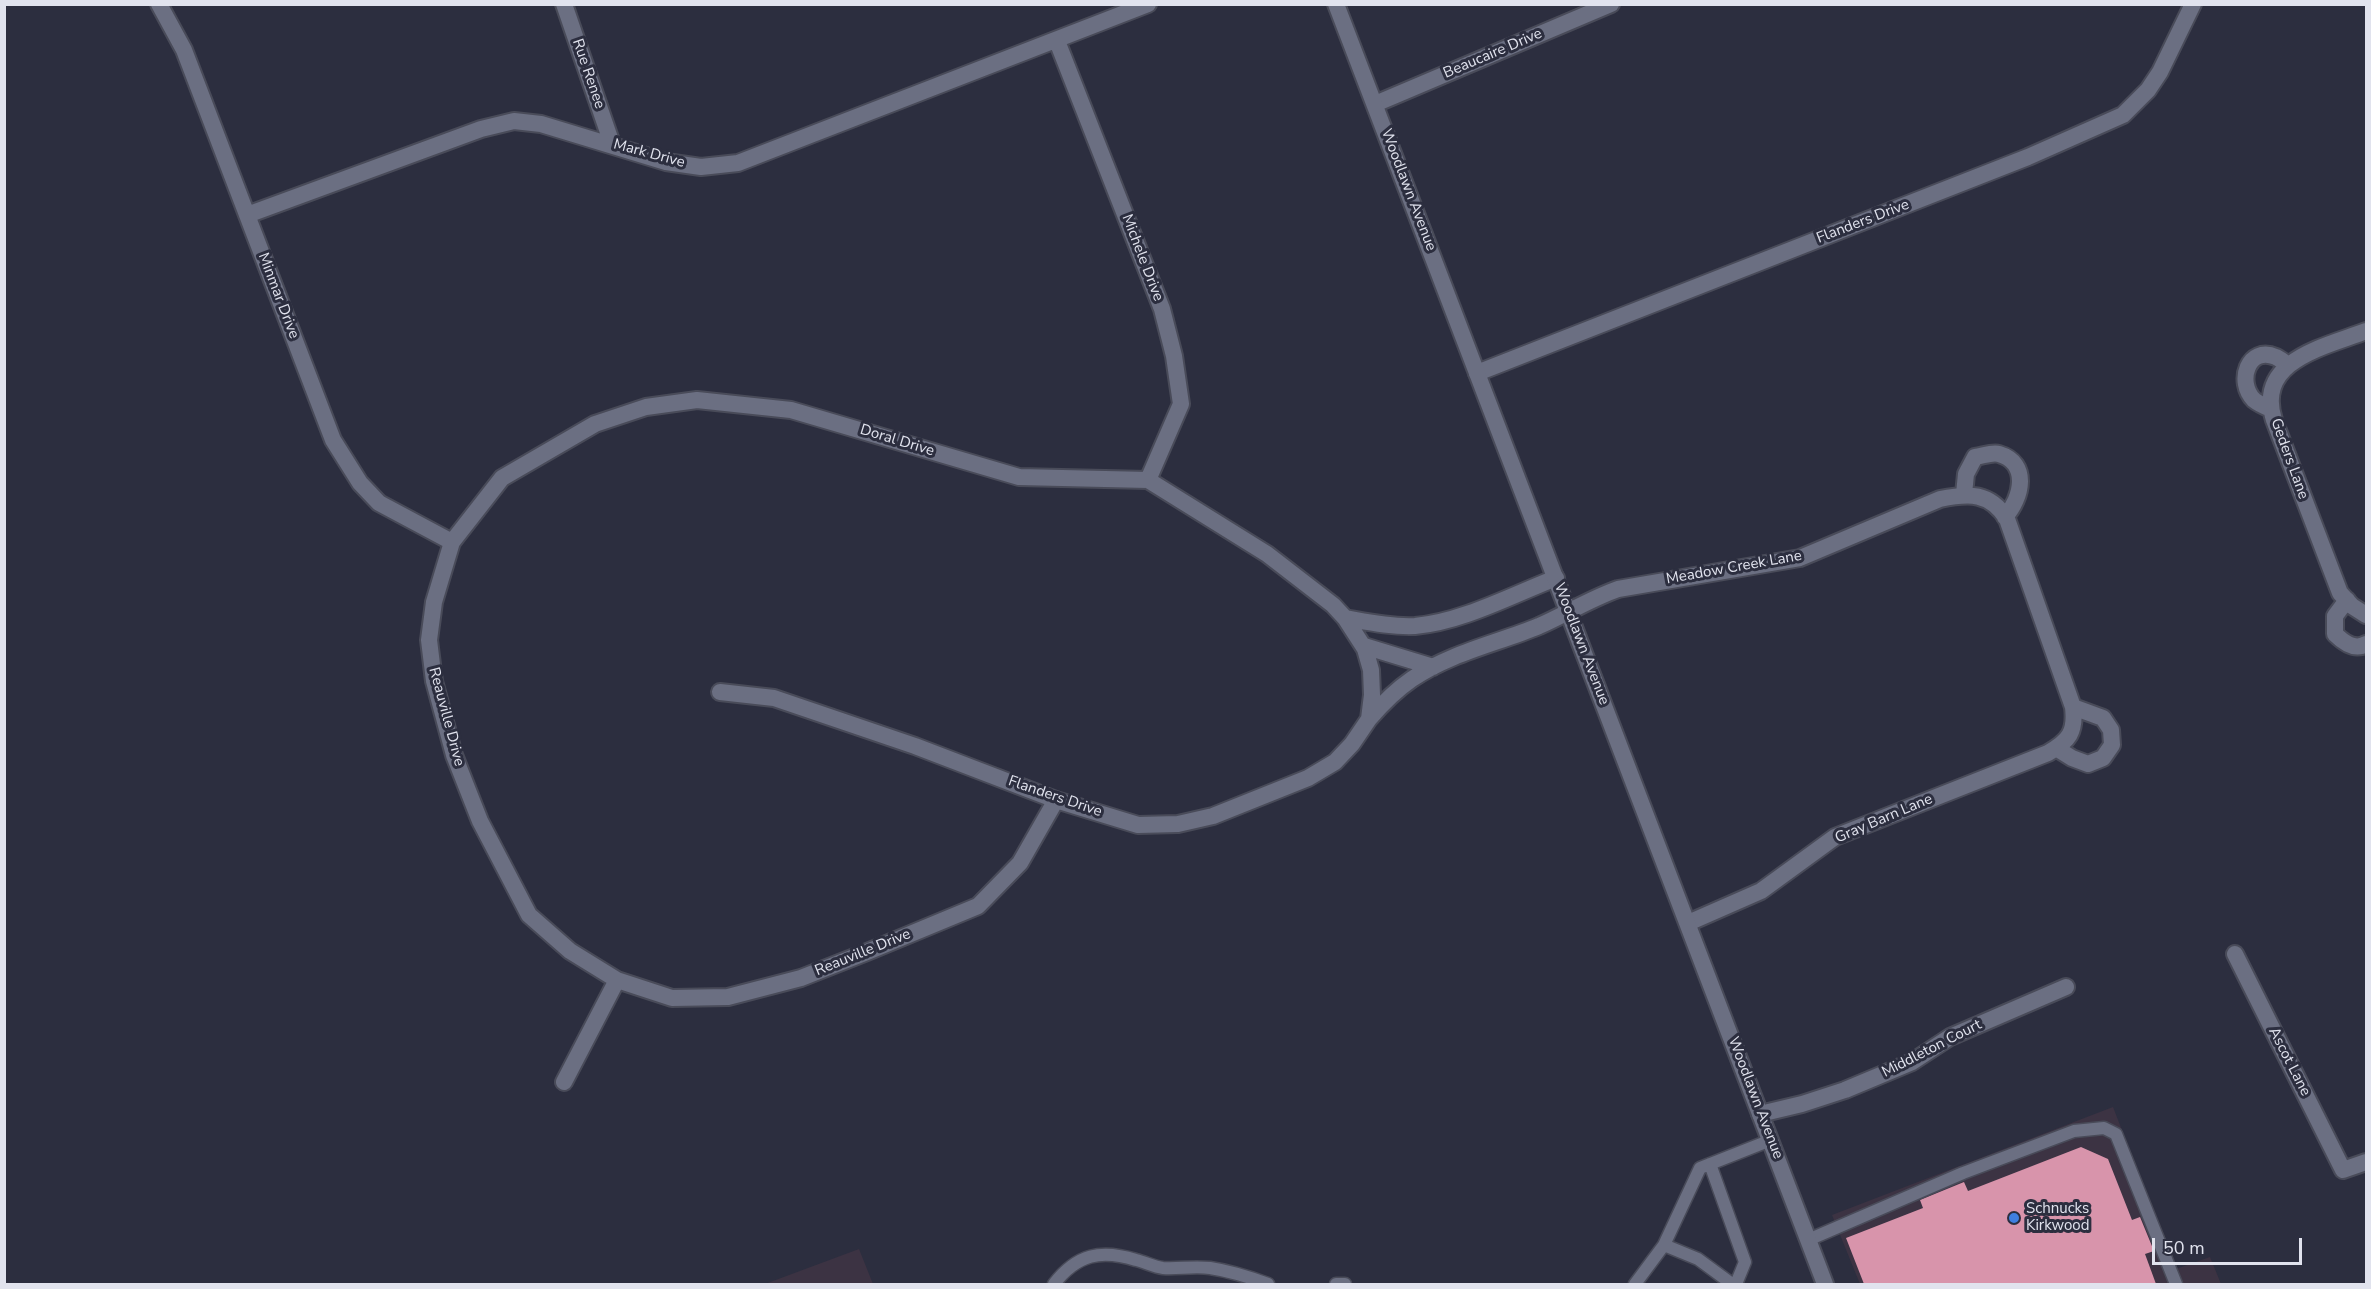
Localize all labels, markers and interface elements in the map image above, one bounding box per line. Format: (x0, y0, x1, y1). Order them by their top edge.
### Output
street label: Beaucaire Drive (1441, 25, 1545, 83)
street label: Rue Renee (568, 37, 608, 111)
street label: Woodlawn Avenue (1376, 126, 1440, 254)
street label: Mark Drive (611, 136, 687, 172)
street label: Flanders Drive (1814, 196, 1912, 248)
street label: Michele Drive (1117, 212, 1167, 304)
street label: Minmar Drive (253, 251, 303, 341)
street label: Geders Lane (2266, 416, 2312, 502)
street label: Doral Drive (858, 421, 936, 461)
street label: Meadow Creek Lane (1665, 547, 1803, 589)
street label: Woodlawn Avenue (1549, 580, 1613, 708)
street label: Reauville Drive (424, 666, 468, 768)
street label: Flanders Drive (1006, 773, 1104, 821)
street label: Gray Barn Lane (1833, 790, 1935, 848)
street label: Reauville Drive (813, 926, 913, 980)
street label: Middleton Court (1879, 1016, 1985, 1082)
street label: Ascot Lane (2264, 1025, 2314, 1099)
street label: Woodlawn Avenue (1723, 1034, 1787, 1162)
place label: Schnucks Kirkwood (2026, 1200, 2089, 1235)
marker: Schnucks Kirkwood (2007, 1211, 2021, 1225)
scale bar (2155, 1226, 2305, 1264)
text: 50 m (2163, 1236, 2205, 1260)

